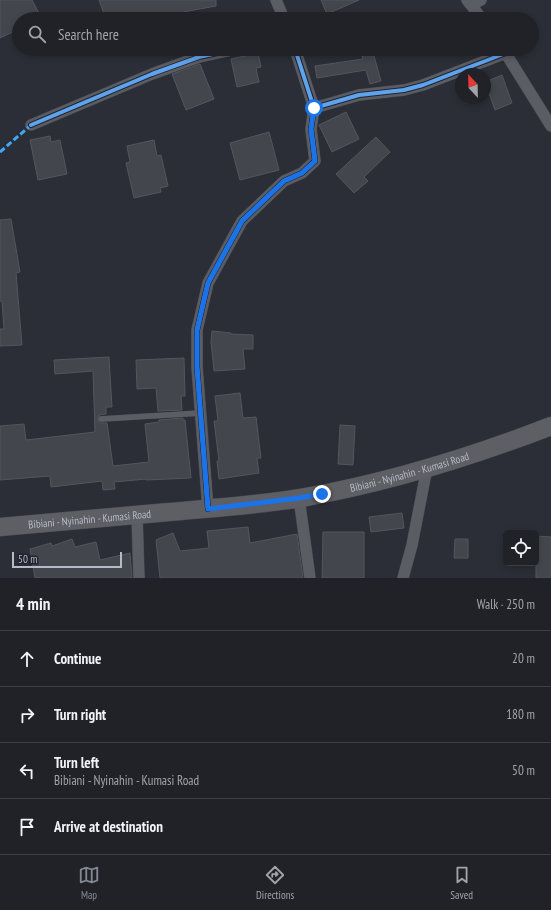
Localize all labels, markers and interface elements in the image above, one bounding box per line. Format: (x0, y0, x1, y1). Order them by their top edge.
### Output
search box (12, 12, 539, 56)
icon: search (26, 23, 48, 45)
text: Search here (58, 25, 119, 44)
north arrow (455, 68, 491, 104)
route start (305, 99, 323, 117)
street label: Bibiani - Nyinahin - Kumasi Road (348, 449, 471, 495)
route end (313, 485, 331, 503)
street label: Bibiani - Nyinahin - Kumasi Road (28, 507, 152, 531)
map controls (503, 530, 539, 566)
button: locate (503, 530, 539, 566)
scale bar (12, 550, 122, 569)
text: 50 m (18, 552, 37, 566)
text: 4 min (16, 593, 50, 615)
text: Walk · 250 m (477, 596, 535, 613)
icon: ahead (16, 648, 38, 670)
text: Continue (54, 649, 101, 668)
text: 20 m (512, 650, 535, 667)
icon: right (16, 704, 38, 726)
text: Turn right (54, 705, 106, 724)
text: 180 m (506, 706, 535, 723)
text: Turn left (54, 753, 99, 772)
icon: left (16, 760, 38, 782)
text: 50 m (512, 762, 535, 779)
text: Bibiani - Nyinahin - Kumasi Road (54, 772, 199, 789)
icon: arrive (16, 816, 38, 838)
text: Arrive at destination (54, 817, 163, 836)
tab: Map (78, 864, 100, 902)
tab: Directions (256, 864, 294, 902)
tab: Saved (450, 864, 473, 902)

